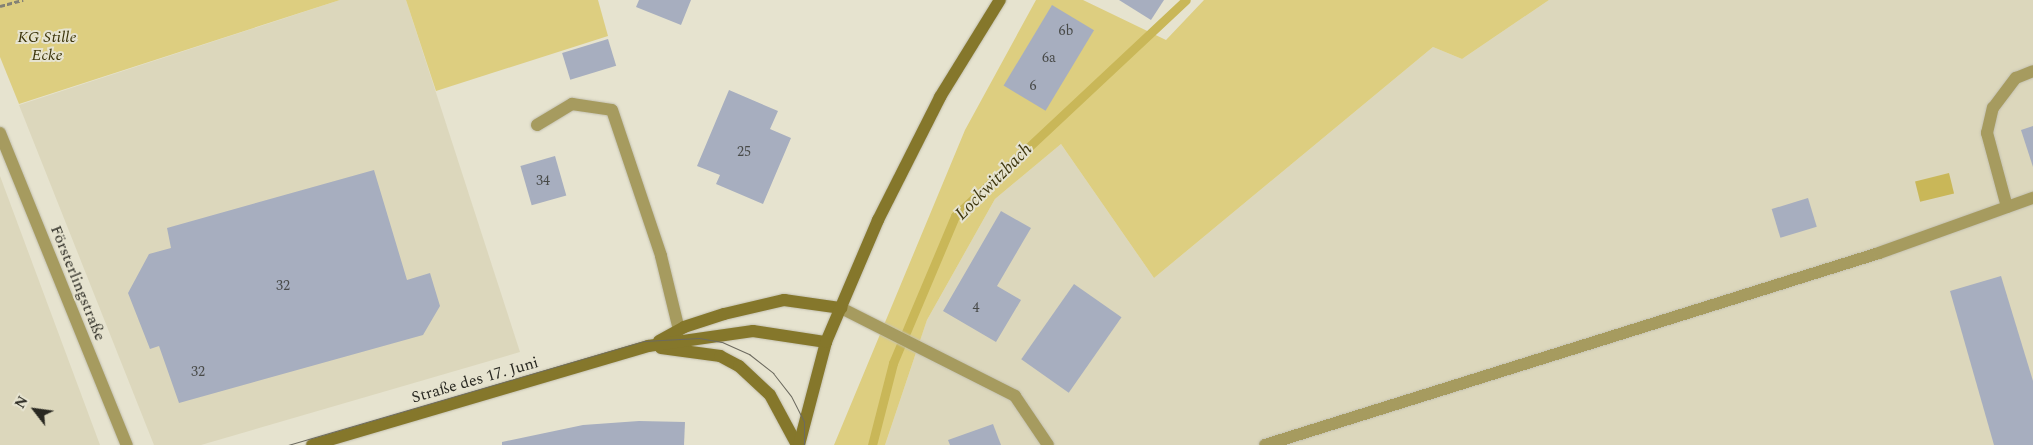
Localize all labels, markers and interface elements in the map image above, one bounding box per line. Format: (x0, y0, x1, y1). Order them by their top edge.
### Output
house number: 6b (1059, 23, 1073, 39)
park label: KG Stille Ecke (17, 27, 77, 65)
house number: 6a (1042, 50, 1056, 66)
house number: 6 (1030, 78, 1036, 94)
water label: Lockwitzbach (951, 139, 1037, 225)
house number: 25 (737, 144, 751, 160)
house number: 34 (536, 173, 550, 189)
street label: Försterlingstraße (46, 223, 110, 343)
house number: 32 (276, 278, 290, 294)
house number: 4 (973, 300, 979, 316)
street label: Straße des 17. Juni (409, 353, 541, 407)
house number: 32 (191, 364, 205, 380)
north arrow (10, 385, 60, 435)
text: N (10, 392, 34, 412)

